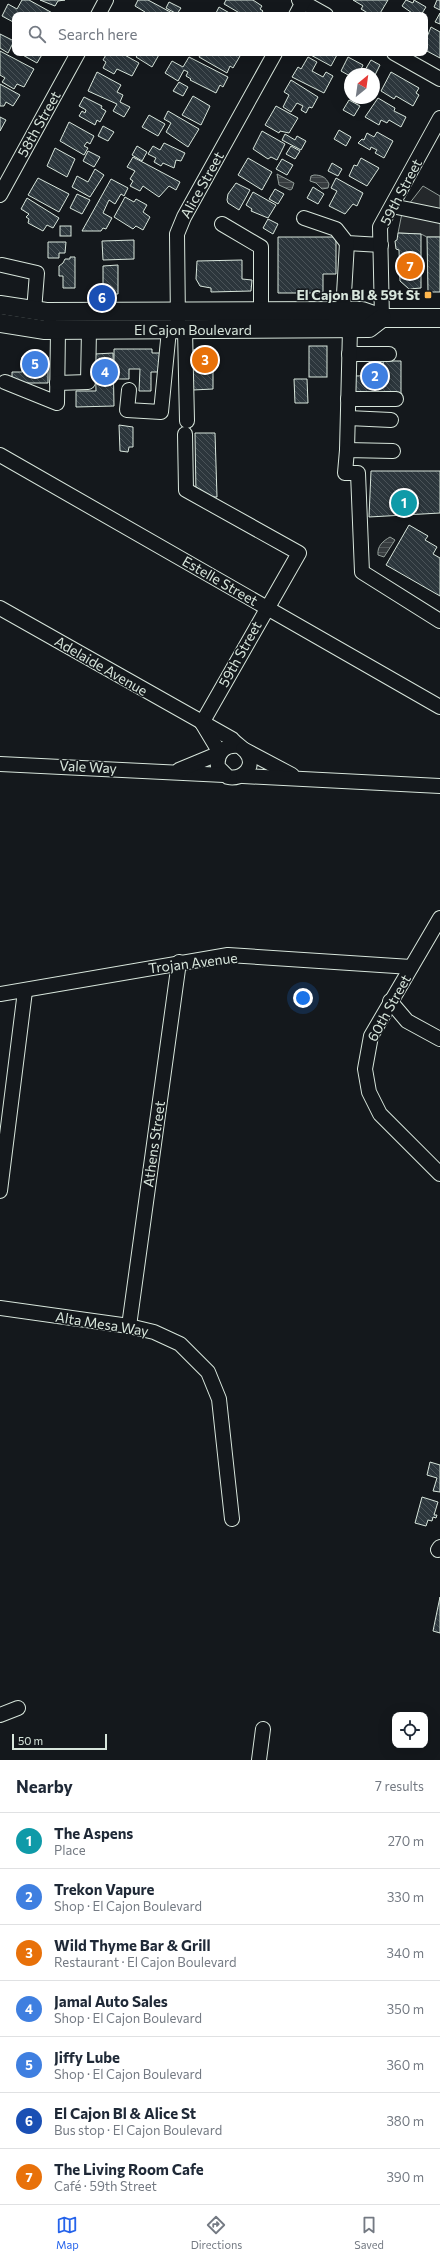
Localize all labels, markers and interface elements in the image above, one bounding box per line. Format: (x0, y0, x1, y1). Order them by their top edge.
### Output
search box (12, 12, 428, 56)
icon: search (26, 23, 48, 45)
text: Search here (58, 25, 137, 43)
north arrow (344, 68, 380, 104)
street label: 58th Street (14, 88, 64, 160)
street label: Alice Street (176, 148, 227, 221)
street label: 59th Street (376, 156, 425, 228)
pin: 7 (397, 251, 423, 281)
pin: 6 (89, 283, 115, 313)
place label: El Cajon Bl & 59t St (296, 286, 420, 303)
marker: El Cajon Bl & 59t St (423, 290, 433, 300)
street label: El Cajon Boulevard (134, 321, 252, 338)
pin: 3 (192, 345, 218, 375)
pin: 5 (22, 349, 48, 379)
pin: 4 (92, 357, 118, 387)
pin: 2 (362, 361, 388, 391)
pin: 1 (391, 488, 417, 518)
street label: Estelle Street (179, 552, 261, 609)
street label: 59th Street (215, 618, 265, 690)
street label: Adelaide Avenue (52, 632, 151, 699)
street label: Vale Way (59, 757, 117, 777)
street label: Trojan Avenue (147, 949, 239, 976)
street label: 60th Street (363, 971, 414, 1044)
your location (293, 988, 313, 1008)
street label: Athens Street (139, 1099, 168, 1188)
street label: Alta Mesa Way (54, 1308, 150, 1339)
map controls (392, 1712, 428, 1748)
button: locate (392, 1712, 428, 1748)
scale bar (12, 1732, 107, 1751)
text: 50 m (18, 1734, 43, 1747)
text: Nearby (16, 1776, 73, 1797)
text: 7 results (375, 1778, 424, 1794)
text: The Aspens (54, 1824, 133, 1842)
text: 1 (26, 1833, 32, 1849)
text: 270 m (388, 1833, 424, 1849)
text: Place (54, 1842, 86, 1858)
text: Trekon Vapure (54, 1880, 154, 1898)
text: 2 (25, 1889, 33, 1905)
text: 330 m (387, 1889, 424, 1905)
text: Shop · El Cajon Boulevard (54, 1898, 202, 1914)
text: Wild Thyme Bar & Grill (54, 1936, 211, 1954)
text: 3 (25, 1945, 33, 1961)
text: 340 m (386, 1945, 424, 1961)
text: Restaurant · El Cajon Boulevard (54, 1954, 237, 1970)
text: Jamal Auto Sales (54, 1992, 168, 2010)
text: 4 (25, 2001, 33, 2017)
text: 350 m (387, 2001, 424, 2017)
text: Shop · El Cajon Boulevard (54, 2010, 202, 2026)
text: Jiffy Lube (54, 2048, 120, 2066)
text: 5 (25, 2057, 33, 2073)
text: 360 m (386, 2057, 424, 2073)
text: Shop · El Cajon Boulevard (54, 2066, 202, 2082)
text: El Cajon Bl & Alice St (54, 2104, 196, 2122)
text: 6 (25, 2113, 33, 2129)
text: 380 m (386, 2113, 424, 2129)
text: Bus stop · El Cajon Boulevard (54, 2122, 222, 2138)
text: The Living Room Cafe (54, 2160, 204, 2178)
text: 7 (25, 2169, 33, 2185)
text: 390 m (386, 2169, 424, 2185)
text: Café · 59th Street (54, 2178, 157, 2194)
tab: Map (56, 2214, 79, 2251)
tab: Directions (191, 2214, 242, 2251)
tab: Saved (354, 2214, 384, 2251)

